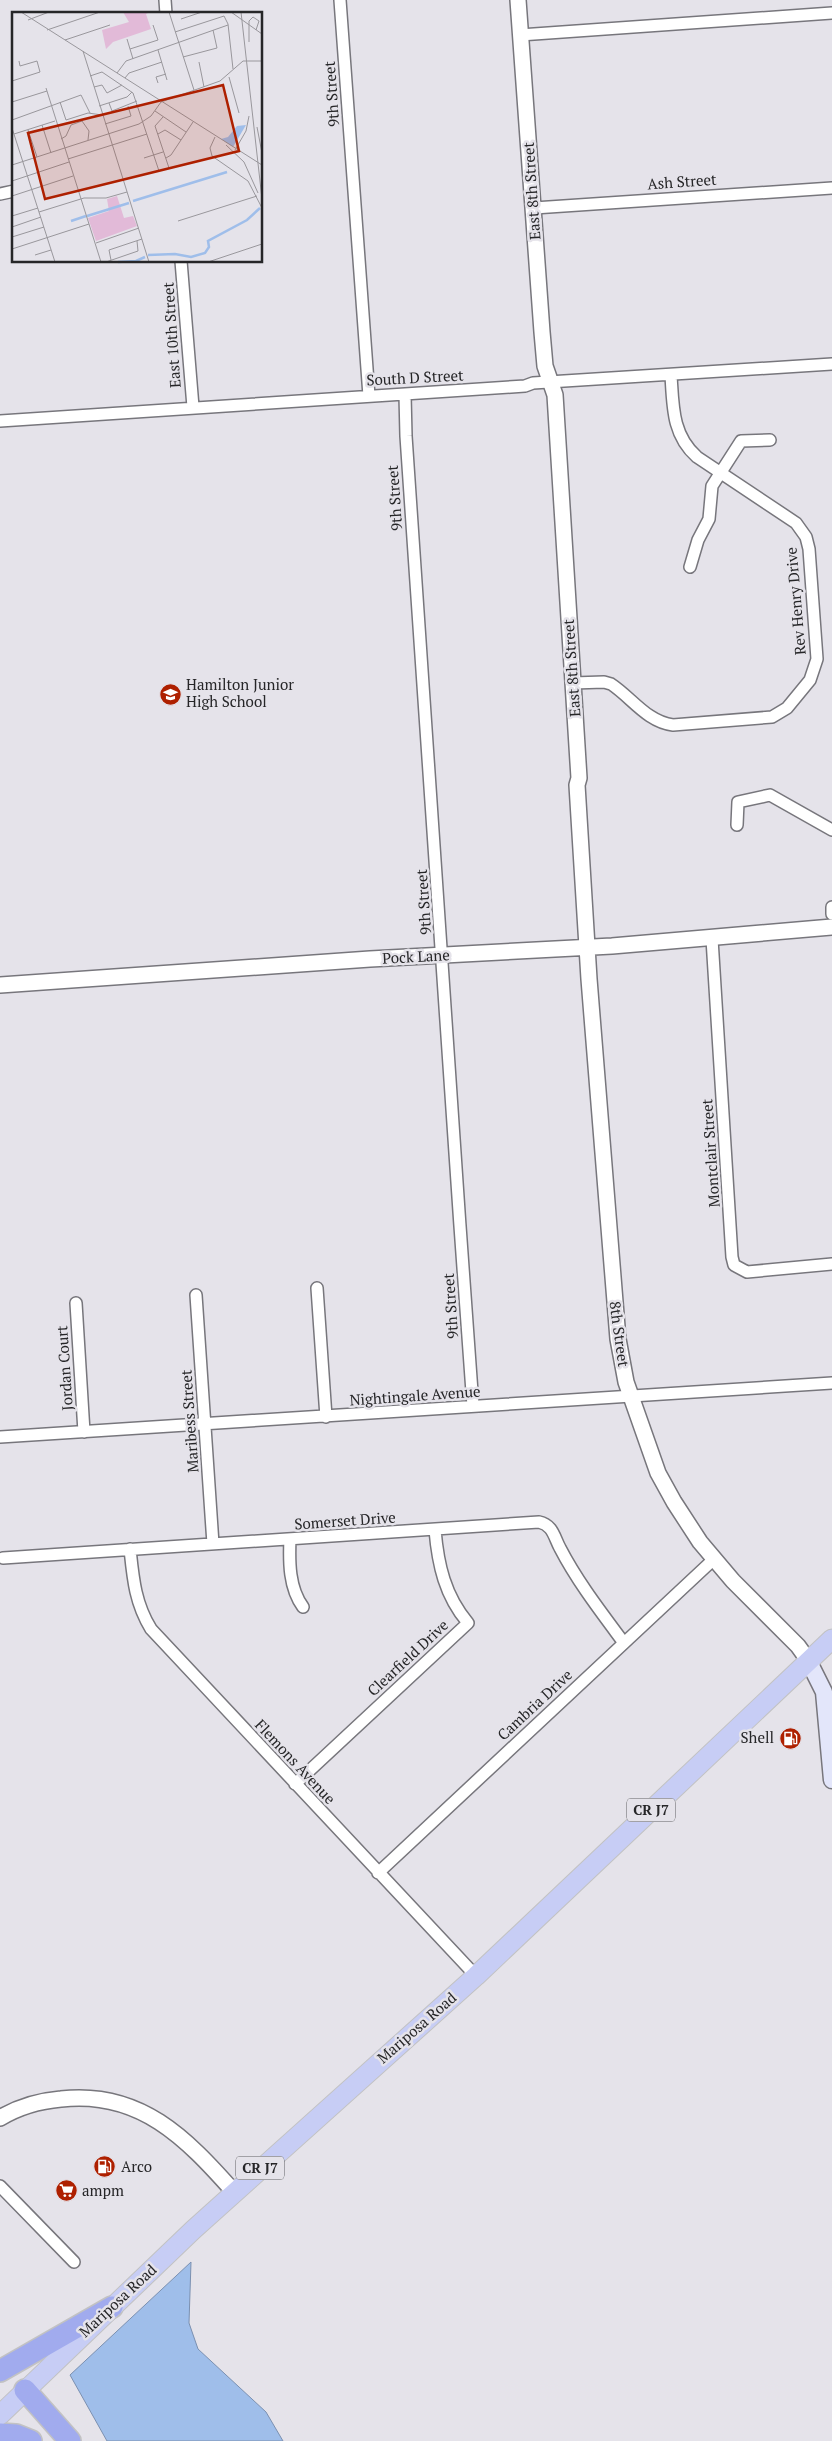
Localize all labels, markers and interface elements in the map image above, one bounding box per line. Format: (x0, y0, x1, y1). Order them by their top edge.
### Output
inset map (12, 12, 262, 262)
street label: 9th Street (319, 60, 343, 128)
street label: East 8th Street (518, 141, 544, 241)
street label: Ash Street (647, 169, 718, 193)
street label: East 10th Street (157, 281, 185, 389)
street label: South D Street (366, 364, 464, 390)
street label: 9th Street (382, 464, 406, 532)
street label: Rev Henry Drive (780, 546, 810, 656)
street label: East 8th Street (558, 618, 584, 718)
place label: Hamilton Junior High School (186, 674, 294, 711)
school or university icon: Hamilton Junior High School (158, 682, 182, 706)
street label: 9th Street (411, 868, 435, 936)
street label: Pock Lane (382, 944, 450, 968)
street label: Montclair Street (696, 1098, 724, 1208)
street label: 9th Street (438, 1272, 462, 1340)
street label: 8th Street (605, 1300, 635, 1368)
street label: Jordan Court (51, 1324, 77, 1411)
street label: Maribess Street (175, 1368, 203, 1473)
street label: Nightingale Avenue (349, 1380, 481, 1410)
street label: Somerset Drive (294, 1506, 396, 1534)
street label: Clearfield Drive (363, 1615, 452, 1700)
street label: Cambria Drive (493, 1664, 576, 1744)
street label: Flemons Avenue (251, 1715, 340, 1808)
fuel station icon: Shell (778, 1726, 802, 1750)
place label: Shell (741, 1727, 774, 1747)
road number: CR J7 (627, 1798, 675, 1822)
street label: Mariposa Road (372, 1987, 460, 2067)
fuel station icon: Arco (93, 2155, 117, 2179)
place label: Arco (121, 2156, 152, 2176)
road number: CR J7 (236, 2156, 284, 2180)
supermarket icon: ampm (54, 2179, 78, 2203)
place label: ampm (82, 2180, 124, 2200)
street label: Mariposa Road (74, 2259, 160, 2341)

